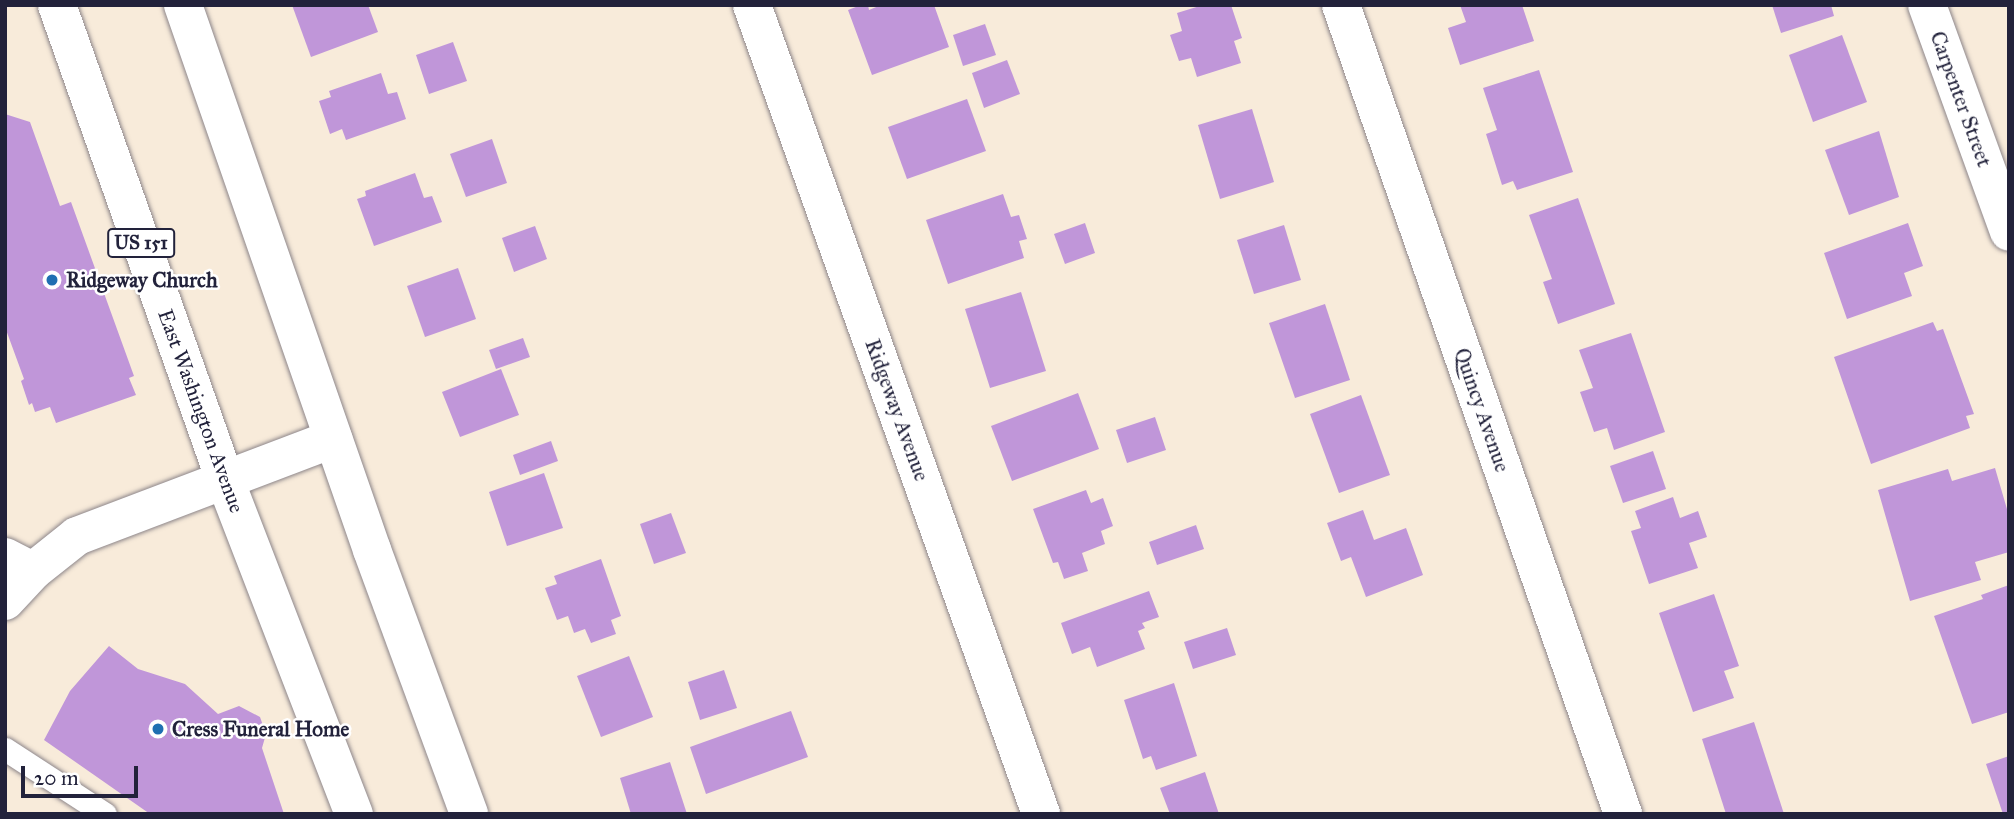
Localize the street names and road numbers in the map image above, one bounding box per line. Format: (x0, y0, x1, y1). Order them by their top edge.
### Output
street label: Carpenter Street (1925, 28, 1997, 170)
road number: US 151 (106, 228, 176, 258)
street label: East Washington Avenue (152, 306, 250, 516)
street label: Ridgeway Avenue (860, 336, 934, 484)
street label: Quincy Avenue (1449, 345, 1515, 475)

